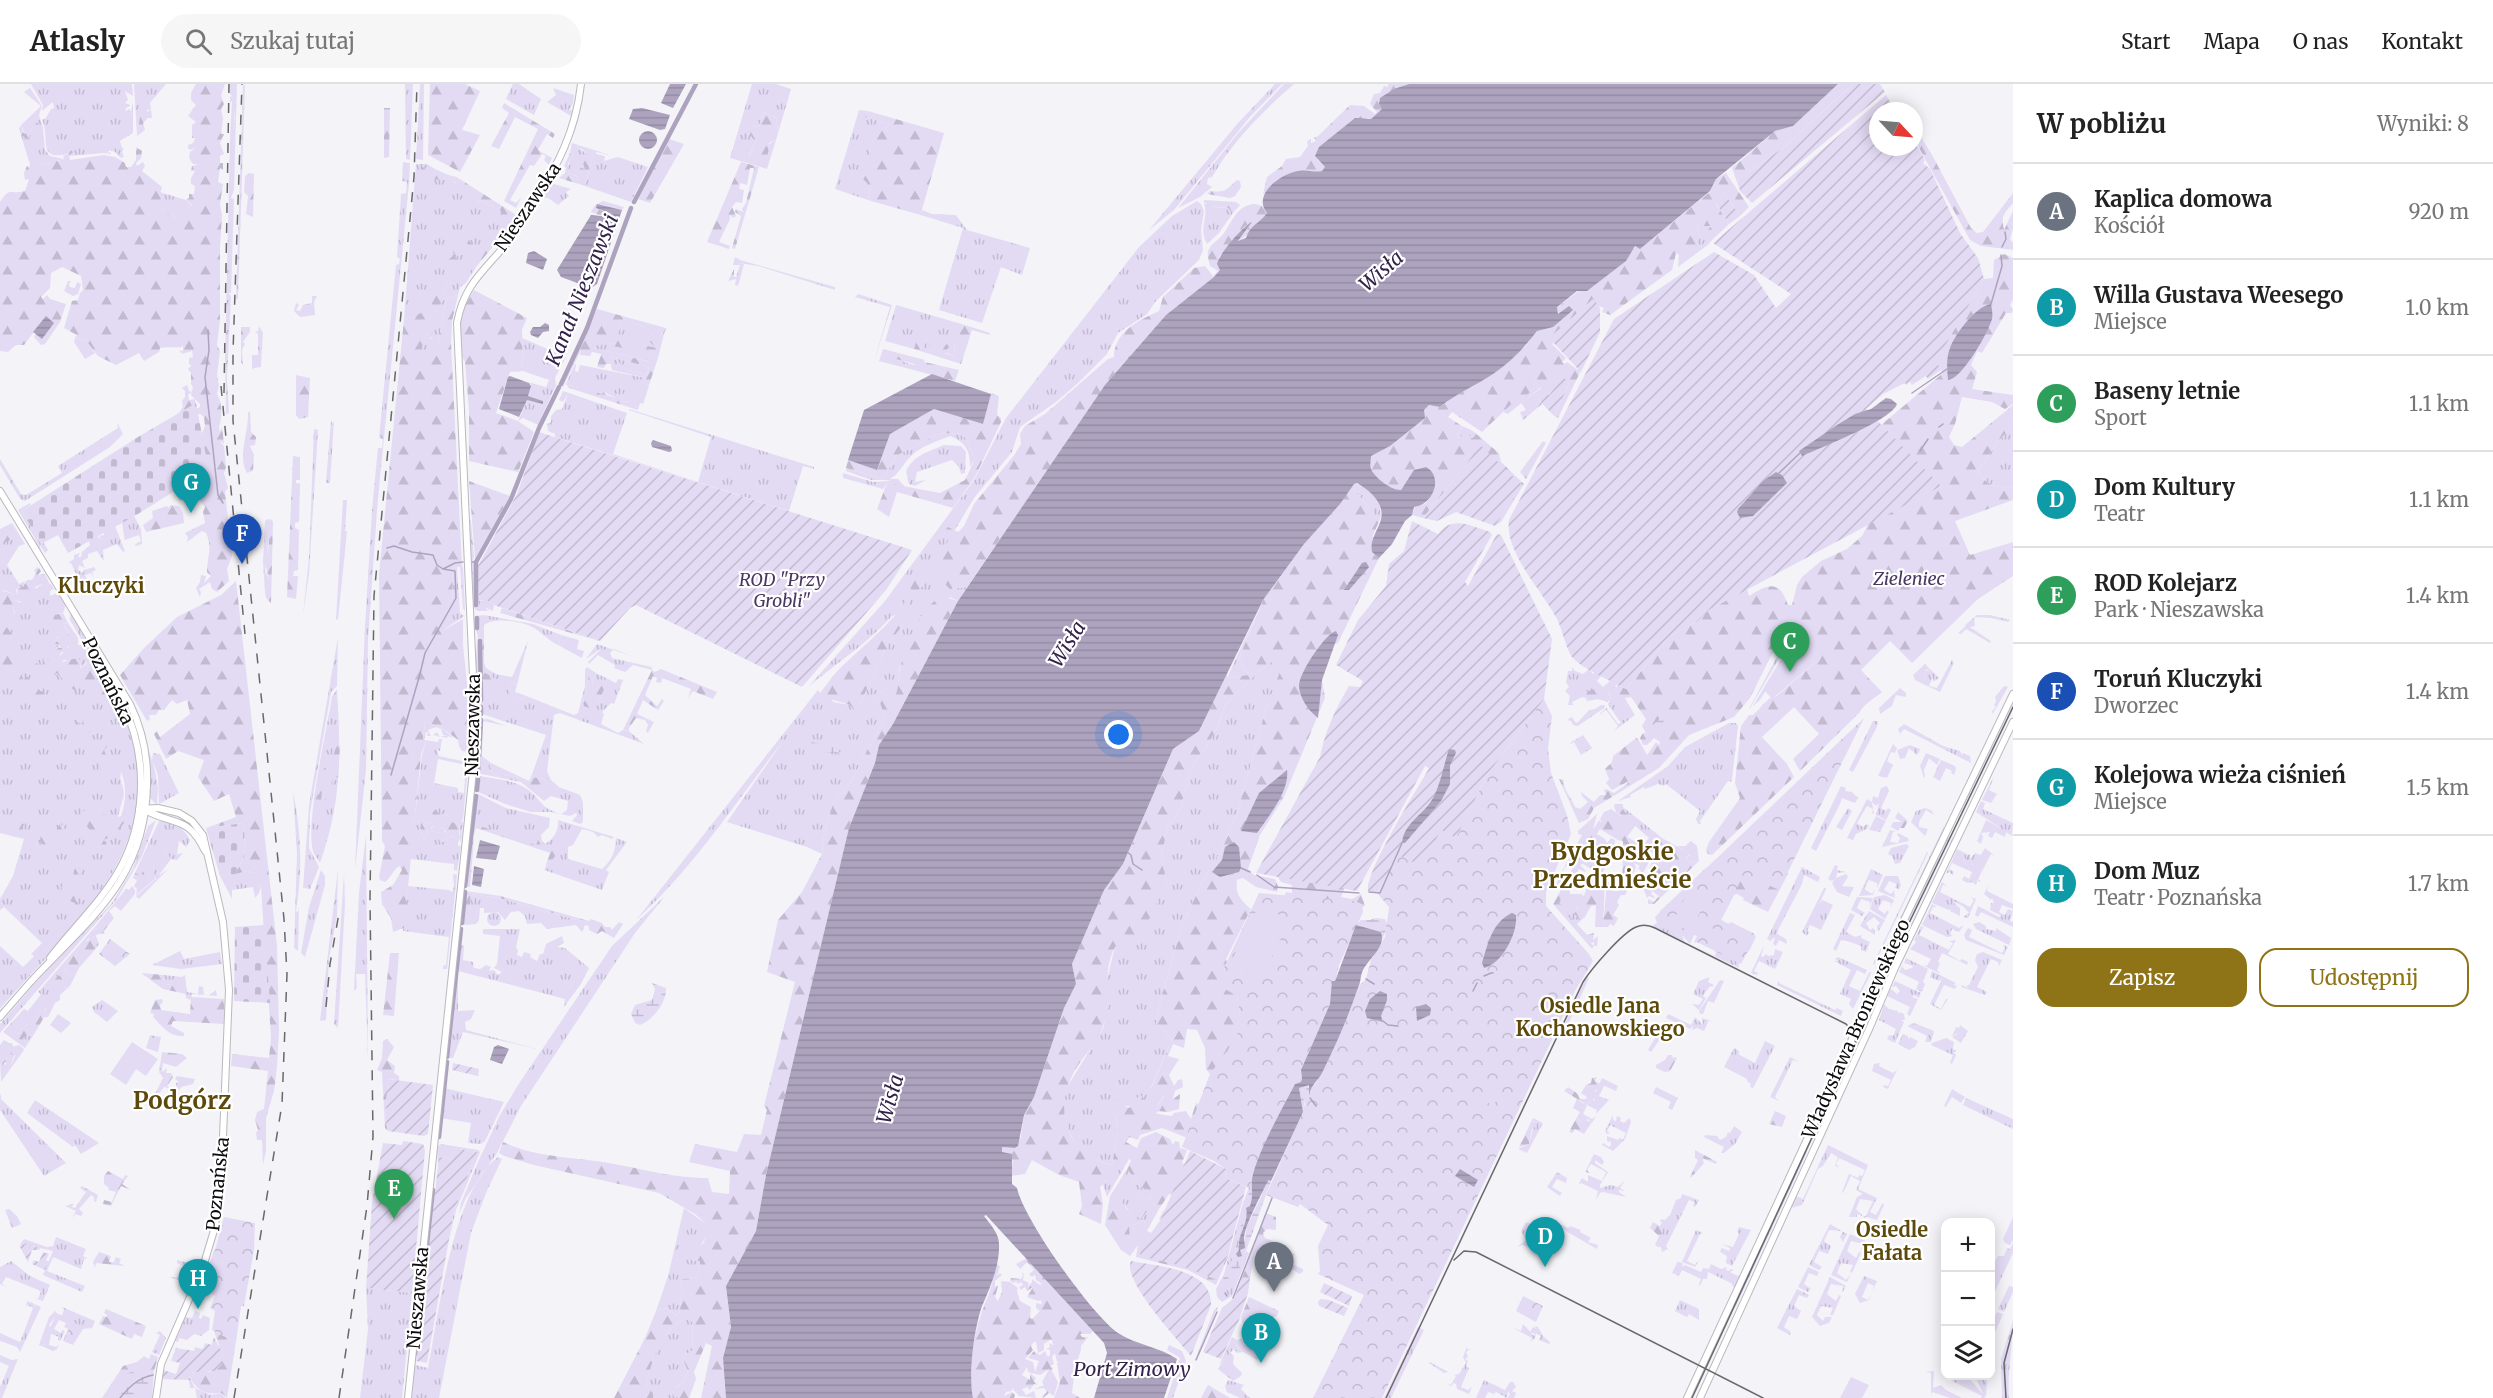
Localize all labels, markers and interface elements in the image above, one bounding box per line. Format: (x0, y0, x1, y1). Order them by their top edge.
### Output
search box (161, 14, 581, 68)
text: Atlasly (30, 23, 125, 59)
icon: search (182, 25, 215, 58)
text: Szukaj tutaj (230, 27, 355, 55)
text: Start (2121, 28, 2170, 55)
text: Mapa (2203, 28, 2260, 55)
text: O nas (2293, 28, 2348, 55)
text: Kontakt (2381, 28, 2463, 55)
north arrow (1869, 102, 1923, 156)
text: W pobliżu (2037, 107, 2166, 140)
text: Wyniki: 8 (2377, 111, 2469, 136)
street label: Nieszawska (489, 158, 566, 256)
text: Kaplica domowa (2094, 185, 2272, 213)
text: A (2049, 199, 2064, 224)
text: 920 m (2409, 199, 2469, 224)
water label: Kanał Nieszawski (539, 210, 623, 370)
text: Kościół (2094, 213, 2165, 238)
water label: Wisła (1354, 245, 1408, 297)
text: Willa Gustava Weesego (2094, 281, 2343, 309)
text: B (2050, 295, 2063, 320)
text: 1.0 km (2405, 295, 2469, 320)
text: Miejsce (2094, 309, 2167, 334)
text: Baseny letnie (2094, 377, 2240, 405)
text: C (2050, 391, 2063, 416)
text: 1.1 km (2409, 391, 2469, 416)
text: Sport (2094, 405, 2147, 430)
pin: G (172, 464, 210, 513)
text: Dom Kultury (2094, 473, 2235, 501)
text: D (2049, 487, 2064, 512)
text: 1.1 km (2409, 487, 2469, 512)
text: Teatr (2094, 501, 2145, 526)
pin: F (222, 514, 262, 564)
park label: Zieleniec (1872, 567, 1945, 590)
park label: ROD "Przy Grobli" (739, 568, 825, 612)
text: ROD Kolejarz (2094, 569, 2237, 597)
district label: Kluczyki (57, 573, 145, 598)
text: E (2050, 583, 2063, 608)
text: 1.4 km (2406, 583, 2469, 608)
text: Park · Nieszawska (2094, 597, 2264, 622)
water label: Wisła (1043, 616, 1090, 672)
pin: C (1770, 622, 1810, 672)
street label: Poznańska (77, 633, 140, 729)
text: Toruń Kluczyki (2094, 665, 2262, 693)
street label: Nieszawska (460, 673, 485, 776)
text: F (2050, 679, 2063, 704)
text: 1.4 km (2406, 679, 2469, 704)
text: Dworzec (2094, 693, 2179, 718)
your location (1104, 720, 1133, 749)
text: Kolejowa wieża ciśnień (2094, 761, 2346, 789)
text: G (2049, 775, 2064, 800)
text: 1.5 km (2407, 775, 2469, 800)
text: Miejsce (2094, 789, 2167, 814)
district label: Bydgoskie Przedmieście (1532, 836, 1692, 895)
text: Dom Muz (2094, 857, 2200, 885)
text: H (2048, 871, 2065, 896)
text: 1.7 km (2408, 871, 2469, 896)
text: Teatr · Poznańska (2094, 885, 2262, 910)
street label: Władysława Broniewskiego (1796, 915, 1914, 1143)
button: Zapisz (2037, 948, 2247, 1007)
button: Udostępnij (2259, 948, 2469, 1007)
district label: Osiedle Jana Kochanowskiego (1515, 993, 1685, 1041)
water label: Wisła (871, 1071, 908, 1126)
district label: Podgórz (133, 1085, 231, 1116)
street label: Poznańska (201, 1135, 234, 1232)
pin: E (374, 1170, 414, 1219)
district label: Osiedle Fałata (1856, 1217, 1928, 1265)
pin: D (1526, 1218, 1564, 1267)
map controls (1941, 1218, 1995, 1380)
button: + (1941, 1218, 1995, 1272)
pin: A (1254, 1242, 1294, 1292)
street label: Nieszawska (402, 1246, 433, 1350)
pin: H (178, 1260, 218, 1309)
button: − (1941, 1272, 1995, 1326)
pin: B (1242, 1314, 1280, 1363)
button: layers (1941, 1326, 1995, 1380)
water label: Port Zimowy (1073, 1356, 1191, 1381)

